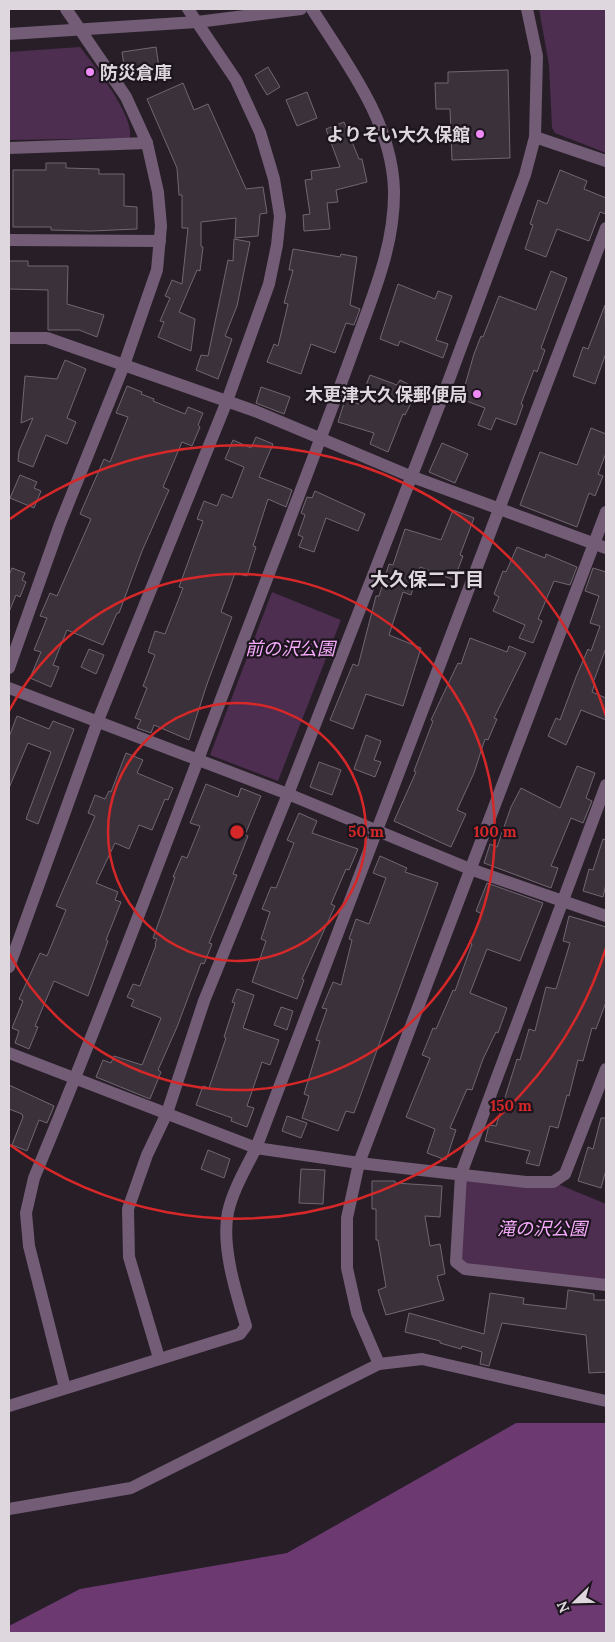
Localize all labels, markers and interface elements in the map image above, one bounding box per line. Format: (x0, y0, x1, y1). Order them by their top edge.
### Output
place label: 防災倉庫 (100, 61, 172, 84)
marker: 防災倉庫 (84, 66, 96, 78)
place label: よりそい大久保館 (326, 123, 470, 146)
marker: よりそい大久保館 (474, 128, 486, 140)
place label: 木更津大久保郵便局 (305, 383, 467, 406)
marker: 木更津大久保郵便局 (471, 388, 483, 400)
district label: 大久保二丁目 (370, 567, 484, 591)
park label: 前の沢公園 (245, 637, 338, 660)
text: 50 m (348, 822, 384, 841)
text: 100 m (474, 822, 517, 841)
centre of rings (228, 823, 246, 841)
text: 150 m (490, 1096, 532, 1115)
park label: 滝の沢公園 (497, 1217, 590, 1240)
north arrow (550, 1577, 600, 1627)
text: N (553, 1598, 573, 1616)

